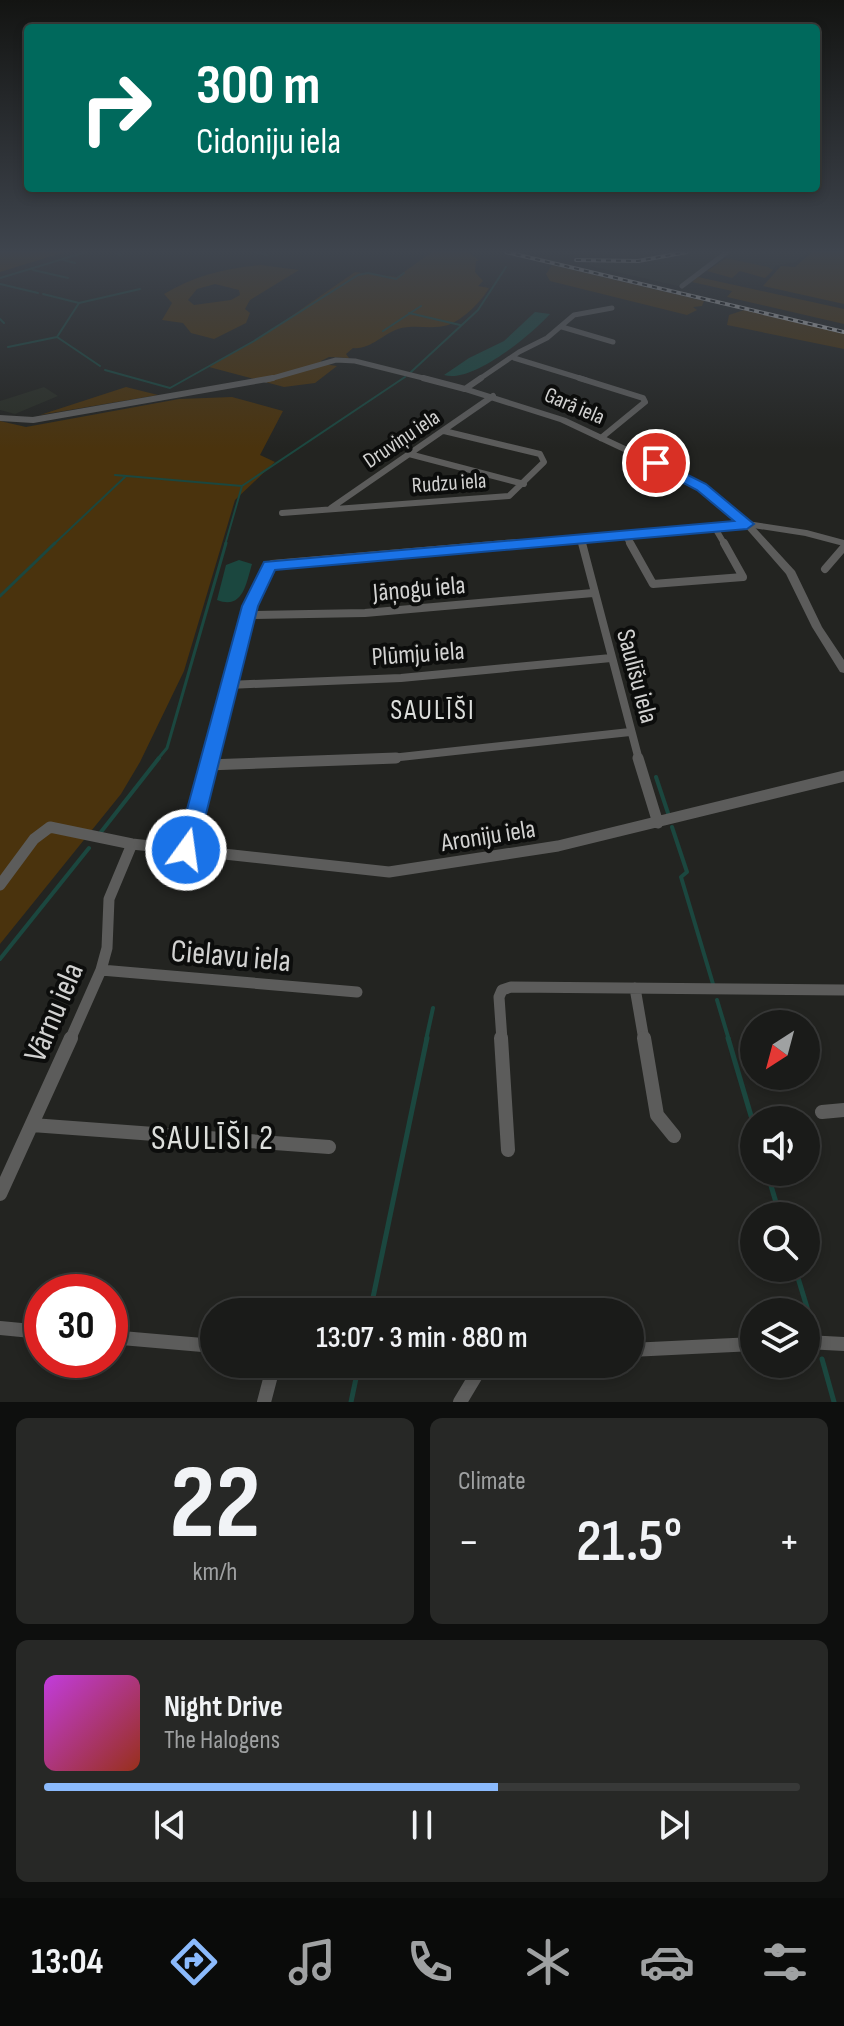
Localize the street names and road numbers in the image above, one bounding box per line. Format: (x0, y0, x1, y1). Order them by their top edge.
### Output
street label: Garā iela (540, 382, 609, 431)
street label: Druviņu iela (358, 404, 445, 475)
street label: Rudzu iela (411, 467, 487, 500)
street label: Jāņogu iela (371, 570, 467, 609)
street label: Saulīšu iela (609, 626, 664, 727)
street label: Plūmju iela (371, 636, 466, 673)
street label: Aroniju iela (438, 814, 538, 859)
street label: Cielavu iela (169, 932, 293, 981)
street label: Vārnu iela (16, 957, 93, 1068)

